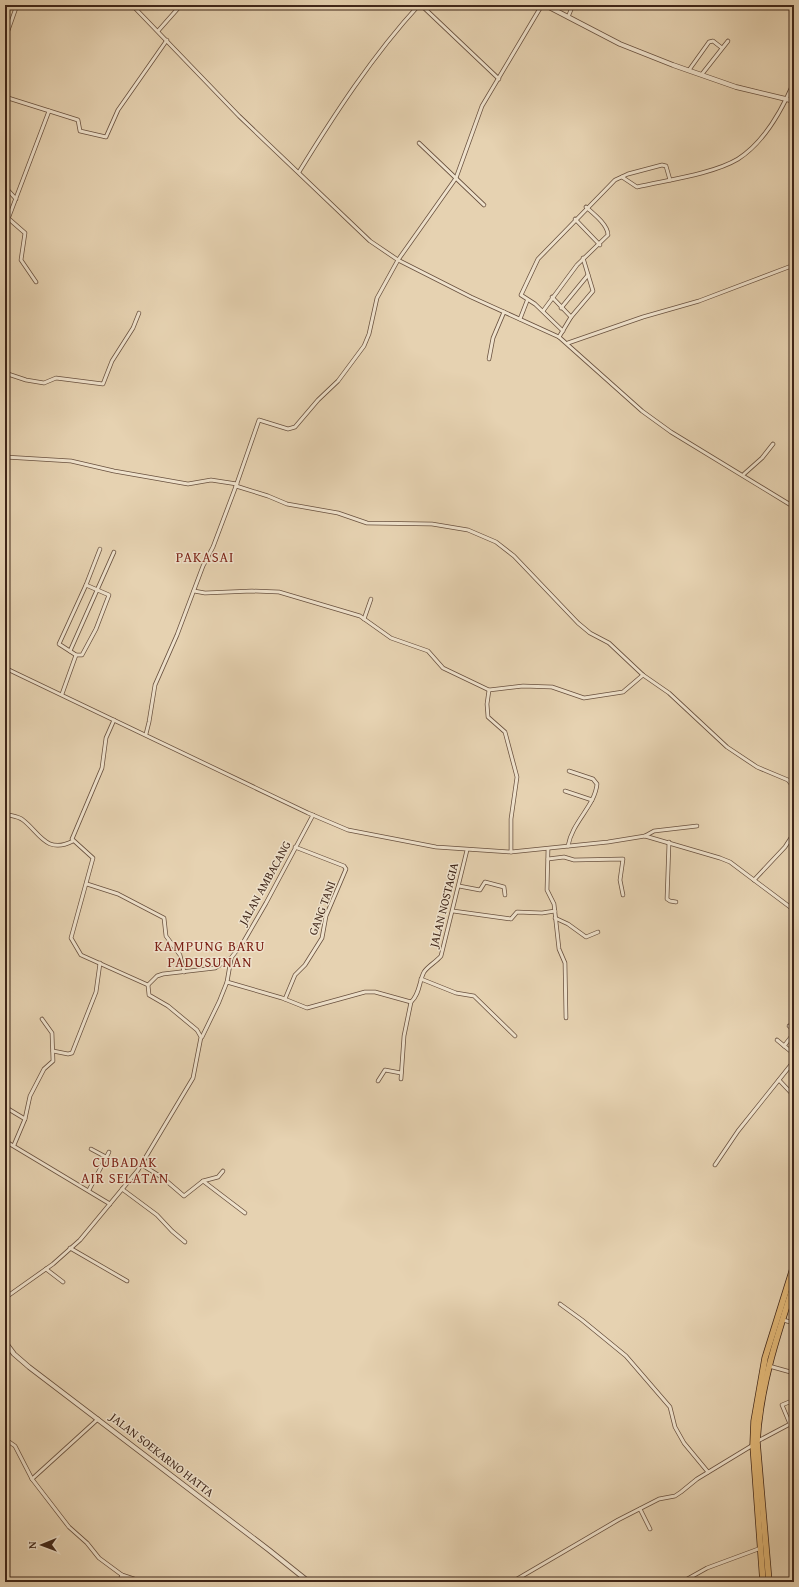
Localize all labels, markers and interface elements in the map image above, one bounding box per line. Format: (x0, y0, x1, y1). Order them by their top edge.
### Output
district label: PAKASAI (176, 547, 234, 567)
street label: JALAN AMBACANG (233, 838, 295, 930)
street label: JALAN NOSTAGIA (424, 860, 462, 951)
street label: GANG TANI (304, 878, 339, 937)
district label: KAMPUNG BARU PADUSUNAN (154, 936, 266, 972)
district label: CUBADAK AIR SELATAN (81, 1152, 169, 1188)
street label: JALAN SOEKARNO HATTA (105, 1407, 218, 1501)
north arrow (22, 1525, 62, 1565)
text: N (24, 1541, 40, 1549)

